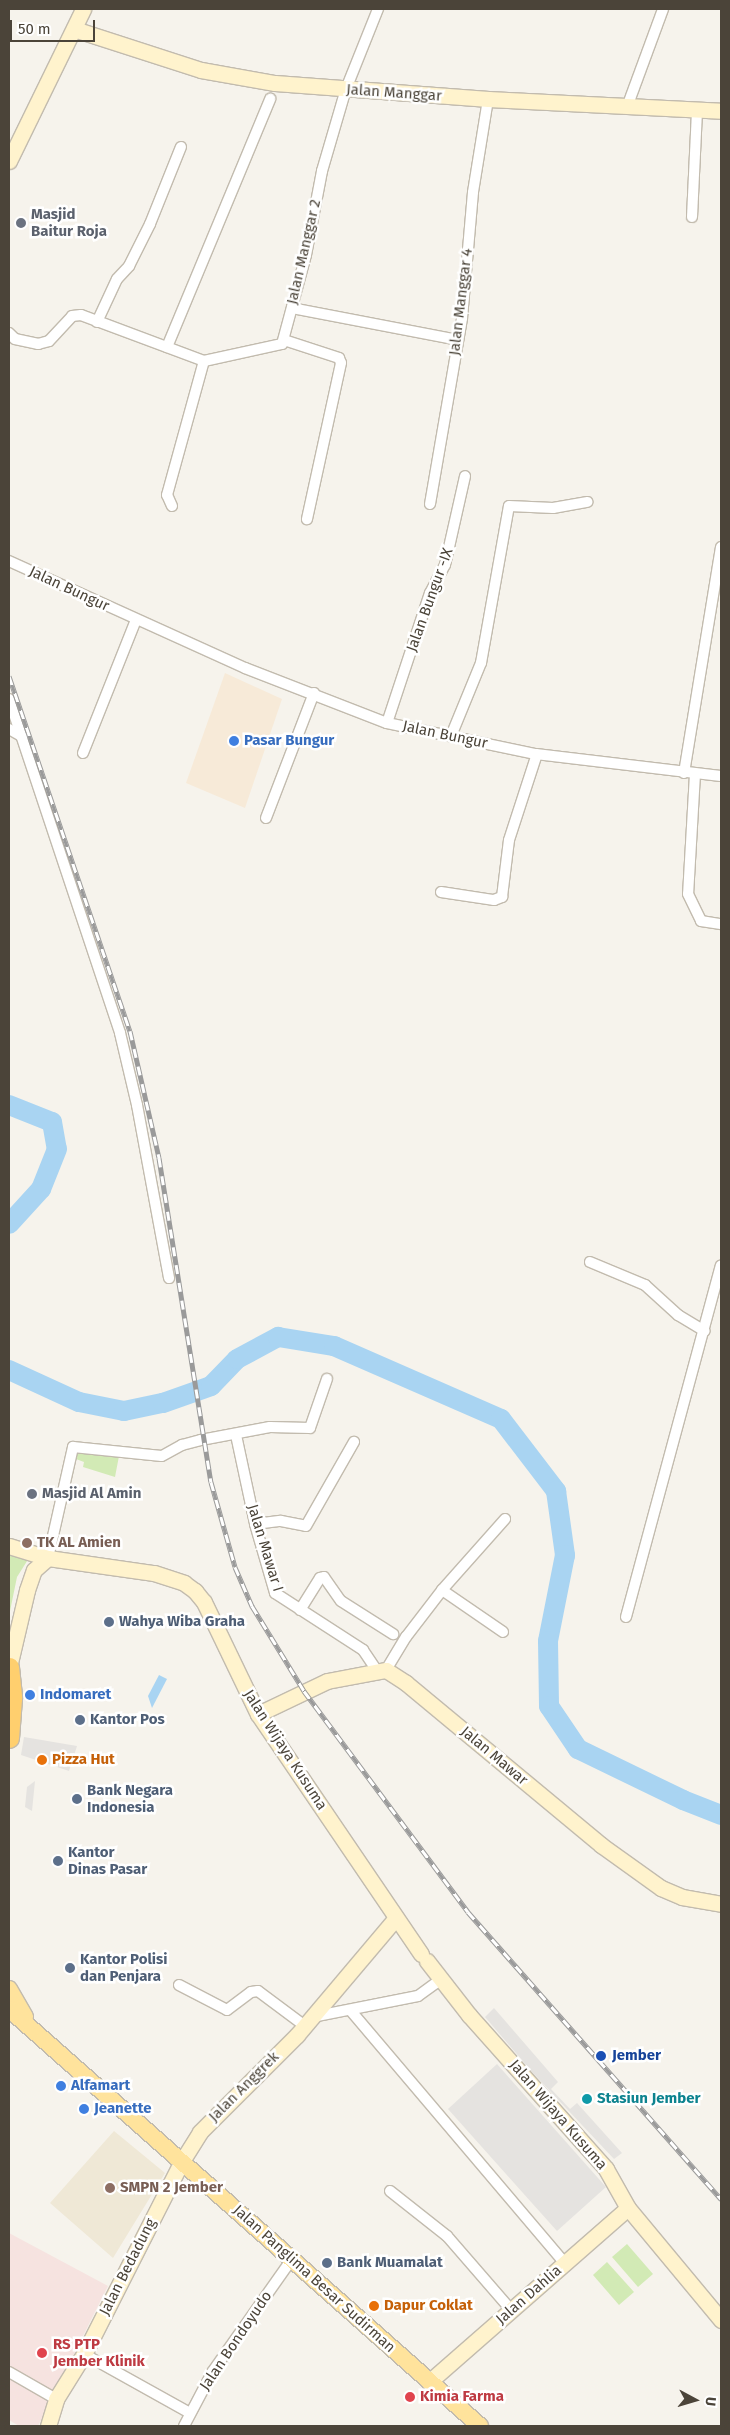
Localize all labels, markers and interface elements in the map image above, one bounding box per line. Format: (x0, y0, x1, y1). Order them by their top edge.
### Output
scale bar (12, 10, 98, 42)
text: 50 m (18, 20, 51, 38)
street label: Jalan Manggar (346, 81, 442, 105)
street label: Jalan Manggar 2 (283, 198, 325, 306)
place label: Masjid Baitur Roja (31, 205, 107, 240)
marker: Masjid Baitur Roja (15, 217, 27, 229)
street label: Jalan Manggar 4 (446, 247, 476, 357)
street label: Jalan Bungur -IX (403, 546, 457, 654)
street label: Jalan Bungur (26, 563, 112, 615)
street label: Jalan Bungur (401, 717, 489, 753)
place label: Pasar Bungur (244, 732, 334, 750)
marker: Pasar Bungur (228, 735, 240, 747)
place label: Masjid Al Amin (42, 1485, 141, 1503)
marker: Masjid Al Amin (26, 1488, 38, 1500)
street label: Jalan Mawar I (243, 1502, 287, 1594)
place label: TK AL Amien (37, 1534, 121, 1552)
marker: TK AL Amien (21, 1537, 33, 1549)
place label: Wahya Wiba Graha (119, 1613, 245, 1631)
marker: Wahya Wiba Graha (103, 1616, 115, 1628)
place label: Indomaret (40, 1686, 111, 1704)
street label: Jalan Wijaya Kusuma (239, 1686, 331, 1814)
marker: Indomaret (24, 1689, 36, 1701)
place label: Kantor Pos (90, 1711, 165, 1729)
marker: Kantor Pos (74, 1714, 86, 1726)
street label: Jalan Mawar (457, 1723, 531, 1789)
place label: Pizza Hut (52, 1751, 115, 1769)
marker: Pizza Hut (36, 1754, 48, 1766)
place label: Bank Negara Indonesia (87, 1781, 173, 1816)
marker: Bank Negara Indonesia (71, 1793, 83, 1805)
place label: Kantor Dinas Pasar (68, 1843, 147, 1878)
marker: Kantor Dinas Pasar (52, 1855, 64, 1867)
place label: Kantor Polisi dan Penjara (80, 1950, 168, 1985)
marker: Kantor Polisi dan Penjara (64, 1962, 76, 1974)
place label: Jember (612, 2047, 661, 2065)
street label: Jalan Anggrek (205, 2048, 283, 2126)
marker: Jember (594, 2049, 608, 2063)
street label: Jalan Wijaya Kusuma (505, 2056, 611, 2174)
place label: Alfamart (71, 2077, 130, 2095)
marker: Alfamart (55, 2080, 67, 2092)
place label: Stasiun Jember (597, 2090, 700, 2108)
marker: Stasiun Jember (581, 2093, 593, 2105)
place label: Jeanette (94, 2100, 152, 2118)
marker: Jeanette (78, 2103, 90, 2115)
place label: SMPN 2 Jember (120, 2179, 223, 2197)
marker: SMPN 2 Jember (104, 2182, 116, 2194)
street label: Jalan Panglima Besar Sudirman (229, 2201, 399, 2357)
street label: Jalan Bedadung (96, 2215, 160, 2319)
place label: Bank Muamalat (337, 2254, 443, 2272)
marker: Bank Muamalat (321, 2257, 333, 2269)
street label: Jalan Dahlia (493, 2262, 565, 2328)
street label: Jalan Bondoyudo (196, 2288, 276, 2394)
place label: Dapur Coklat (384, 2297, 473, 2315)
marker: Dapur Coklat (368, 2300, 380, 2312)
place label: RS PTP Jember Klinik (53, 2335, 145, 2370)
marker: RS PTP Jember Klinik (35, 2346, 49, 2360)
north arrow (670, 2375, 720, 2425)
place label: Kimia Farma (420, 2388, 504, 2406)
marker: Kimia Farma (404, 2391, 416, 2403)
text: U (701, 2396, 719, 2407)

